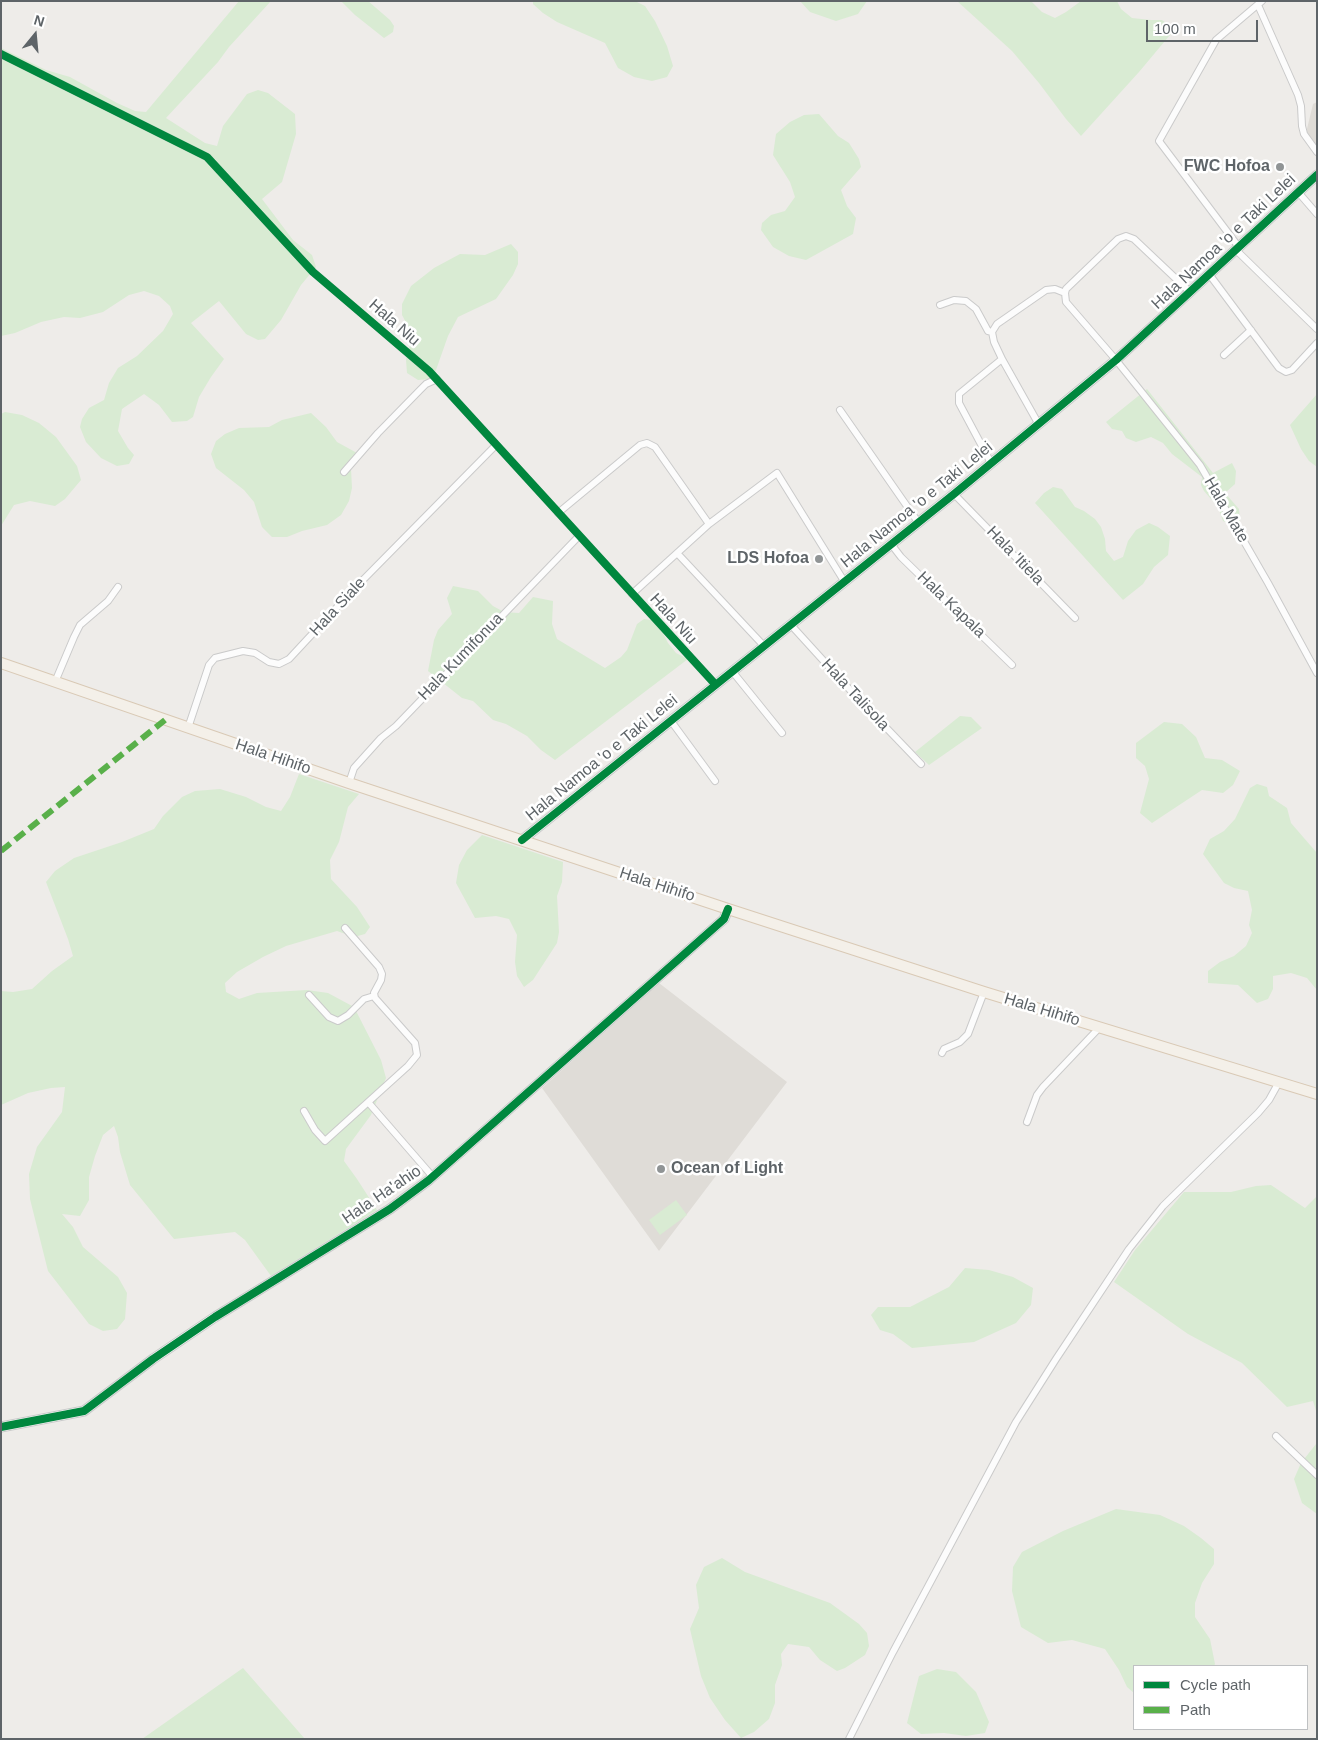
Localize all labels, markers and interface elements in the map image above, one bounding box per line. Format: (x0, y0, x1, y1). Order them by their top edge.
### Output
north arrow (10, 10, 60, 60)
scale bar (1148, 10, 1260, 42)
text: N (32, 12, 47, 30)
text: 100 m (1154, 20, 1196, 37)
place label: FWC Hofoa (1184, 157, 1270, 177)
marker: FWC Hofoa (1274, 161, 1286, 173)
street label: Hala Namoa 'o e Taki Lelei (1148, 170, 1300, 314)
street label: Hala Niu (365, 296, 423, 350)
street label: Hala Namoa 'o e Taki Lelei (837, 438, 997, 572)
street label: Hala Mate (1199, 474, 1253, 546)
street label: Hala 'Itiela (982, 523, 1048, 589)
place label: LDS Hofoa (727, 549, 809, 569)
marker: LDS Hofoa (813, 553, 825, 565)
street label: Hala Kapala (913, 568, 989, 642)
street label: Hala Siale (306, 574, 370, 640)
street label: Hala Niu (645, 590, 701, 648)
street label: Hala Kumifonua (415, 609, 507, 705)
street label: Hala Talisola (817, 655, 893, 735)
street label: Hala Namoa 'o e Taki Lelei (522, 691, 682, 825)
street label: Hala Hihifo (233, 735, 313, 779)
street label: Hala Hihifo (617, 864, 697, 906)
street label: Hala Hihifo (1002, 989, 1082, 1031)
place label: Ocean of Light (671, 1159, 783, 1179)
street label: Hala Ha'ahio (339, 1162, 425, 1228)
marker: Ocean of Light (655, 1163, 667, 1175)
legend (1133, 1665, 1308, 1730)
text: Cycle path (1180, 1676, 1251, 1693)
text: Path (1180, 1701, 1211, 1718)

